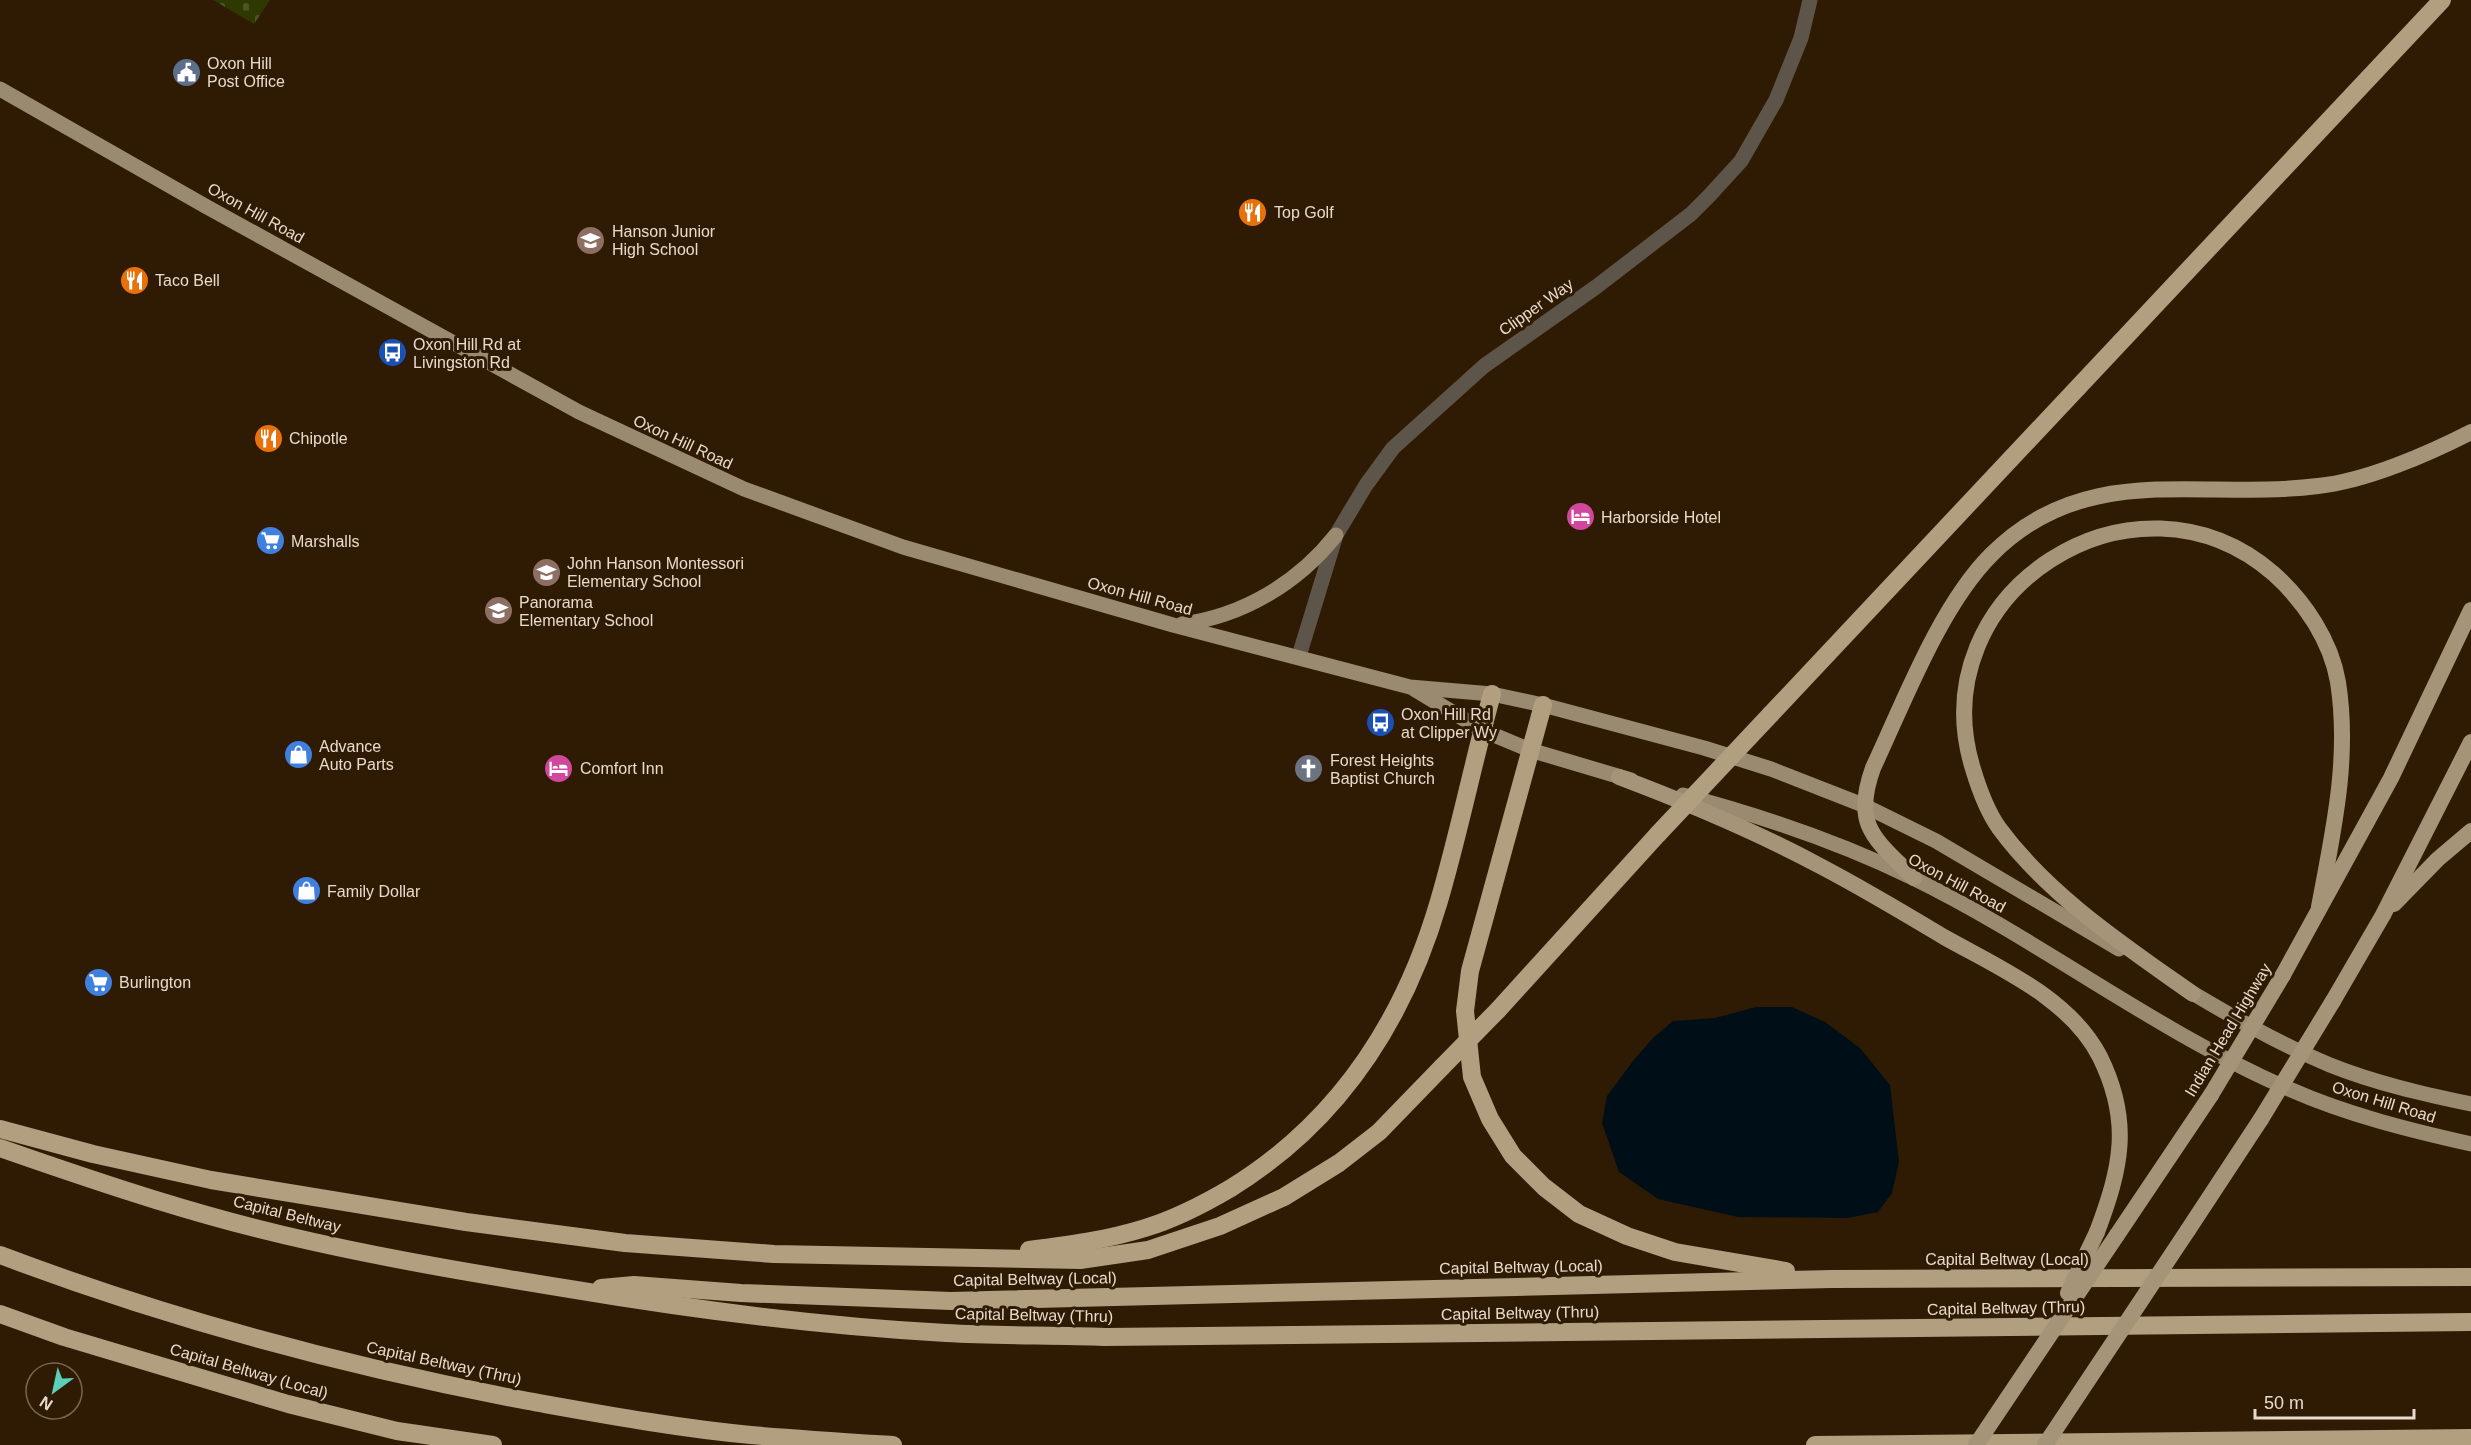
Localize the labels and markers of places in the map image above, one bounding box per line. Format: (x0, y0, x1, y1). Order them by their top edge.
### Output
place label: Oxon Hill Post Office (207, 55, 285, 90)
public building icon: Oxon Hill Post Office (170, 56, 202, 88)
restaurant icon: Top Golf (1237, 196, 1269, 228)
place label: Top Golf (1274, 204, 1334, 221)
place label: Hanson Junior High School (612, 223, 716, 258)
school or university icon: Hanson Junior High School (575, 224, 607, 256)
restaurant icon: Taco Bell (118, 264, 150, 296)
place label: Taco Bell (155, 272, 220, 289)
place label: Oxon Hill Rd at Livingston Rd (413, 336, 521, 371)
bus stop icon: Oxon Hill Rd at Livingston Rd (376, 337, 408, 369)
restaurant icon: Chipotle (252, 422, 284, 454)
place label: Chipotle (289, 430, 348, 447)
hotel icon: Harborside Hotel (1564, 501, 1596, 533)
place label: Harborside Hotel (1601, 509, 1721, 526)
supermarket icon: Marshalls (254, 525, 286, 557)
place label: Marshalls (291, 533, 359, 550)
place label: John Hanson Montessori Elementary School (567, 555, 744, 590)
school or university icon: John Hanson Montessori Elementary School (530, 556, 562, 588)
place label: Panorama Elementary School (519, 594, 653, 629)
school or university icon: Panorama Elementary School (482, 595, 514, 627)
place label: Oxon Hill Rd at Clipper Wy (1401, 706, 1497, 741)
bus stop icon: Oxon Hill Rd at Clipper Wy (1364, 707, 1396, 739)
place label: Advance Auto Parts (319, 738, 394, 773)
shop icon: Advance Auto Parts (282, 739, 314, 771)
hotel icon: Comfort Inn (543, 752, 575, 784)
place label: Forest Heights Baptist Church (1330, 752, 1435, 787)
church icon: Forest Heights Baptist Church (1293, 753, 1325, 785)
place label: Comfort Inn (580, 760, 664, 777)
shop icon: Family Dollar (290, 875, 322, 907)
place label: Family Dollar (327, 883, 421, 900)
supermarket icon: Burlington (82, 966, 114, 998)
place label: Burlington (119, 974, 191, 991)

